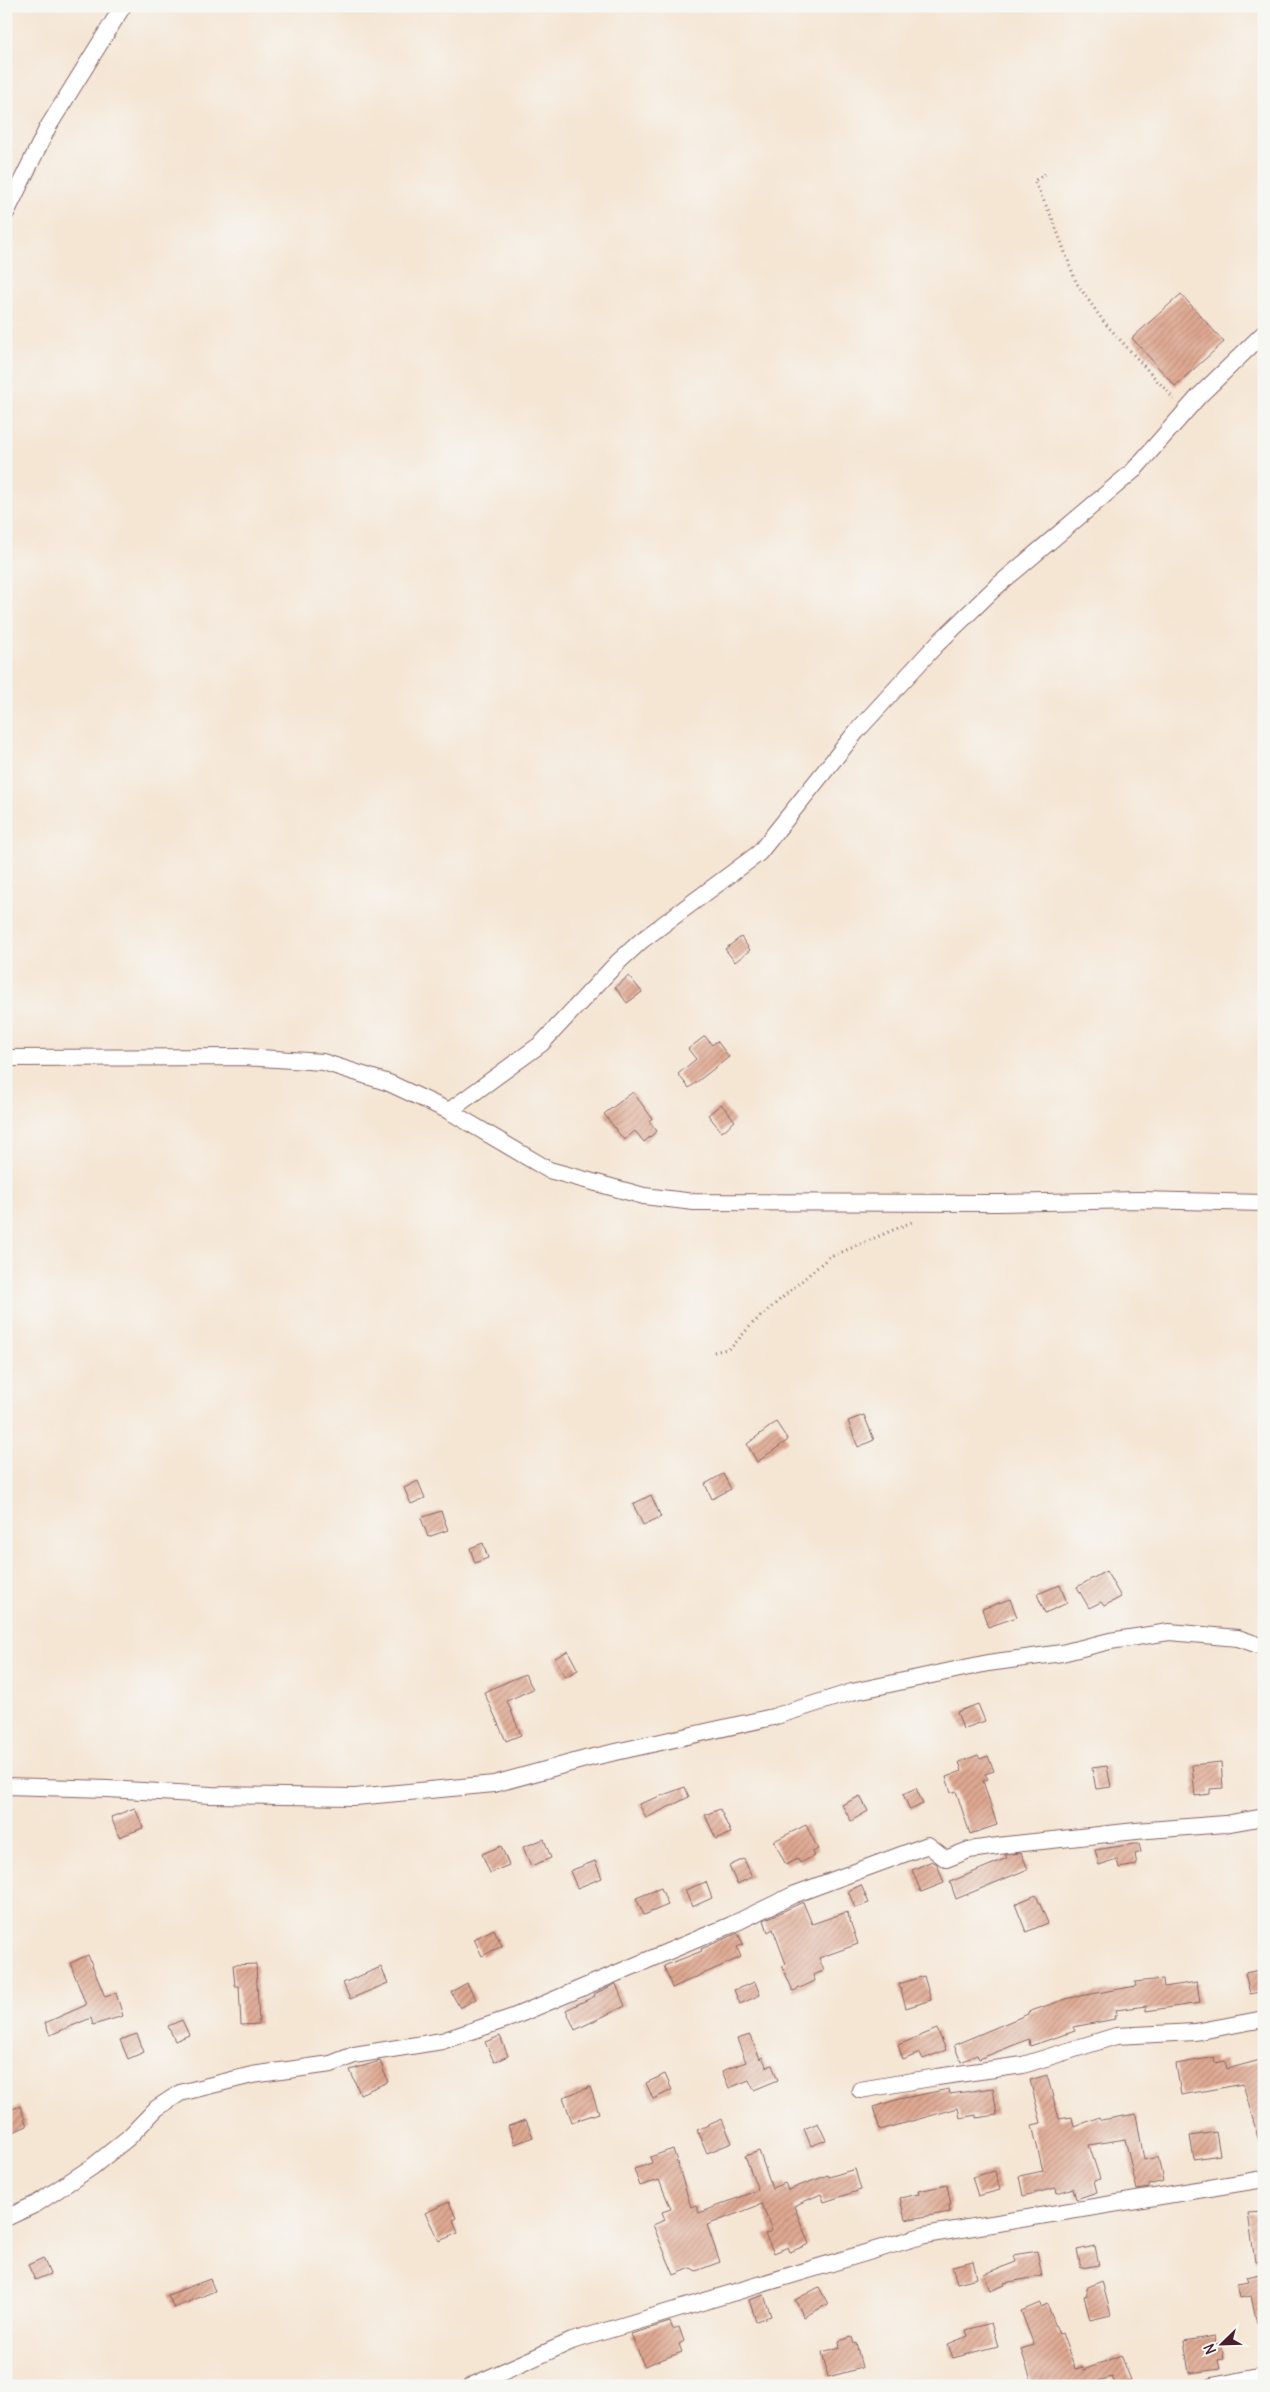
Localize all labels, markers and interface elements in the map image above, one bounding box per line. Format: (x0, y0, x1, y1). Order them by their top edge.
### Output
north arrow (1198, 2320, 1248, 2370)
text: N (1200, 2341, 1220, 2357)

